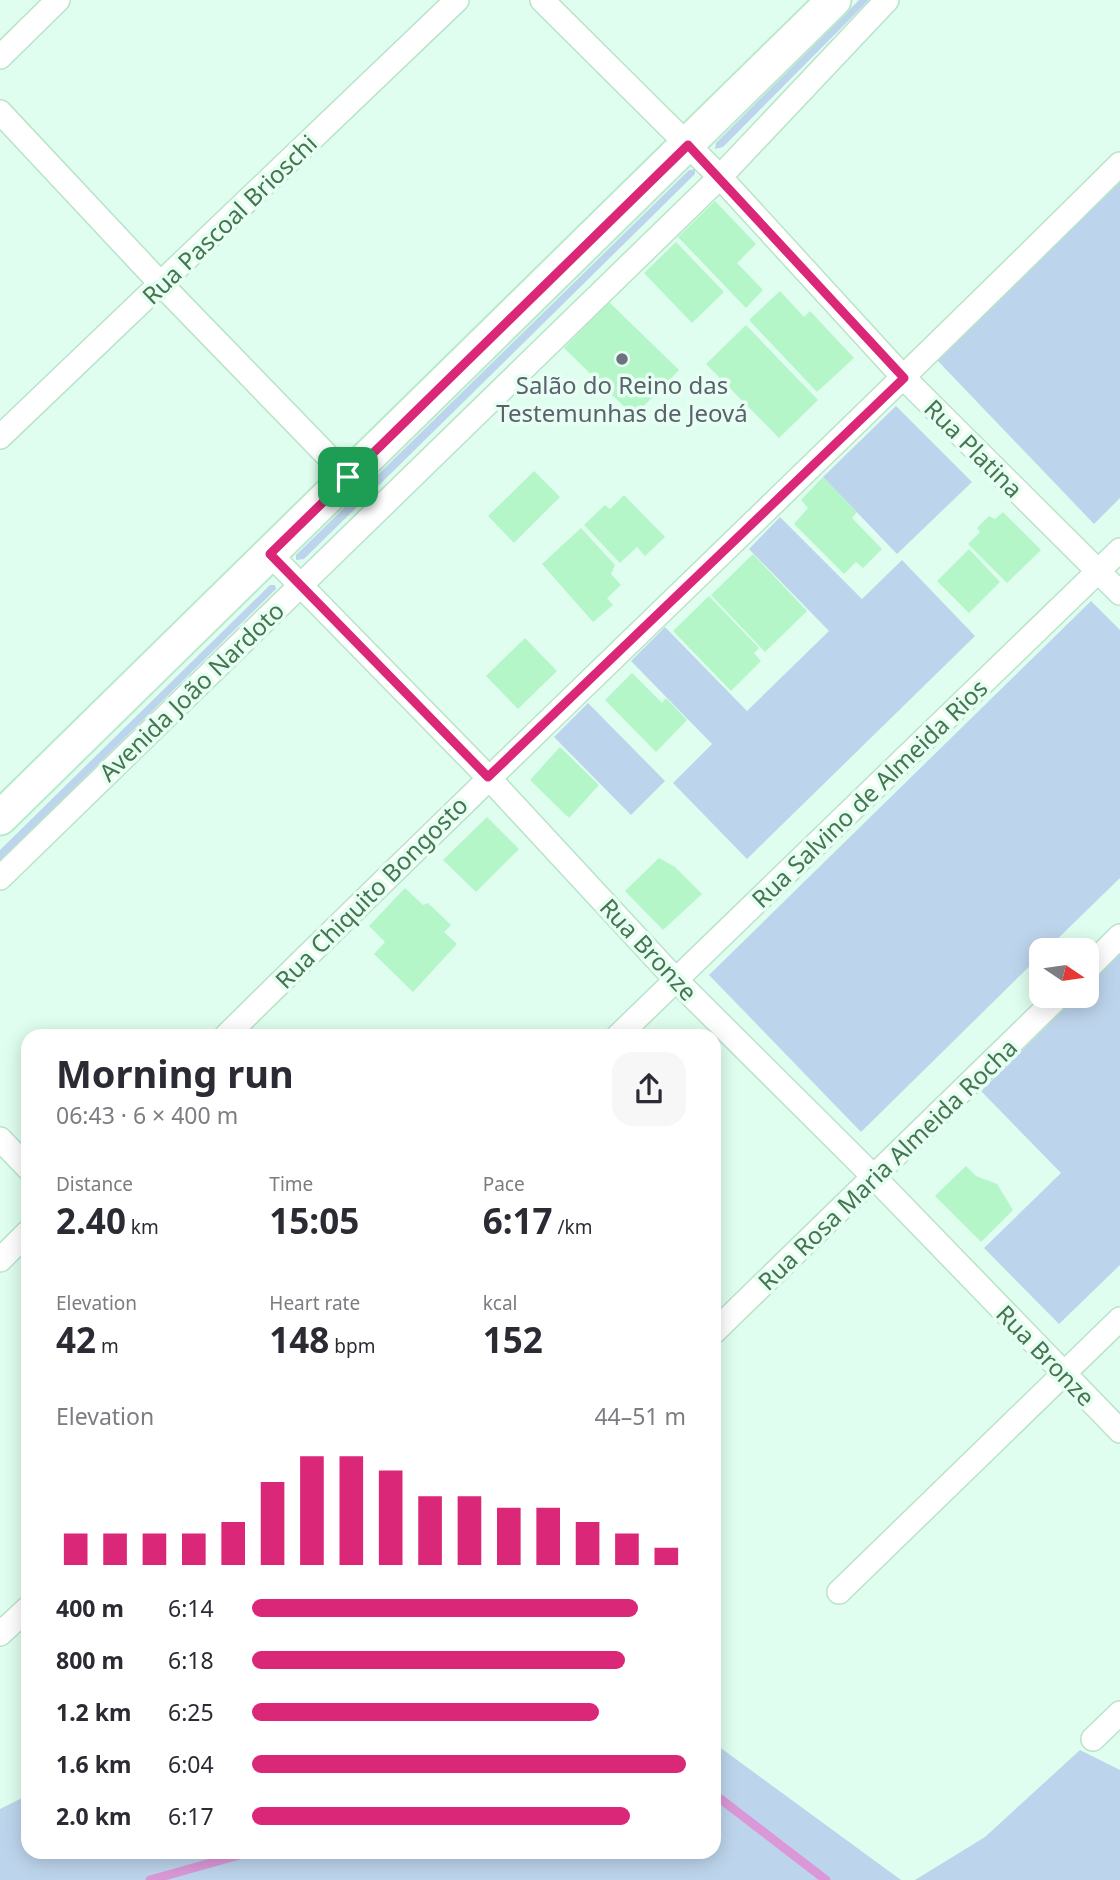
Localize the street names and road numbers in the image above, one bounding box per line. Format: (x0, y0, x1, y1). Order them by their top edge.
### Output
street label: Rua Pascoal Brioschi (134, 127, 324, 311)
street label: Rua Platina (918, 392, 1030, 504)
street label: Avenida João Nardoto (91, 594, 291, 788)
street label: Rua Salvino de Almeida Rios (744, 671, 994, 915)
street label: Rua Chiquito Bongosto (267, 788, 475, 996)
street label: Rua Bronze (593, 891, 705, 1007)
street label: Rua Rosa Maria Almeida Rocha (750, 1031, 1024, 1297)
street label: Rua Bronze (989, 1297, 1103, 1413)

